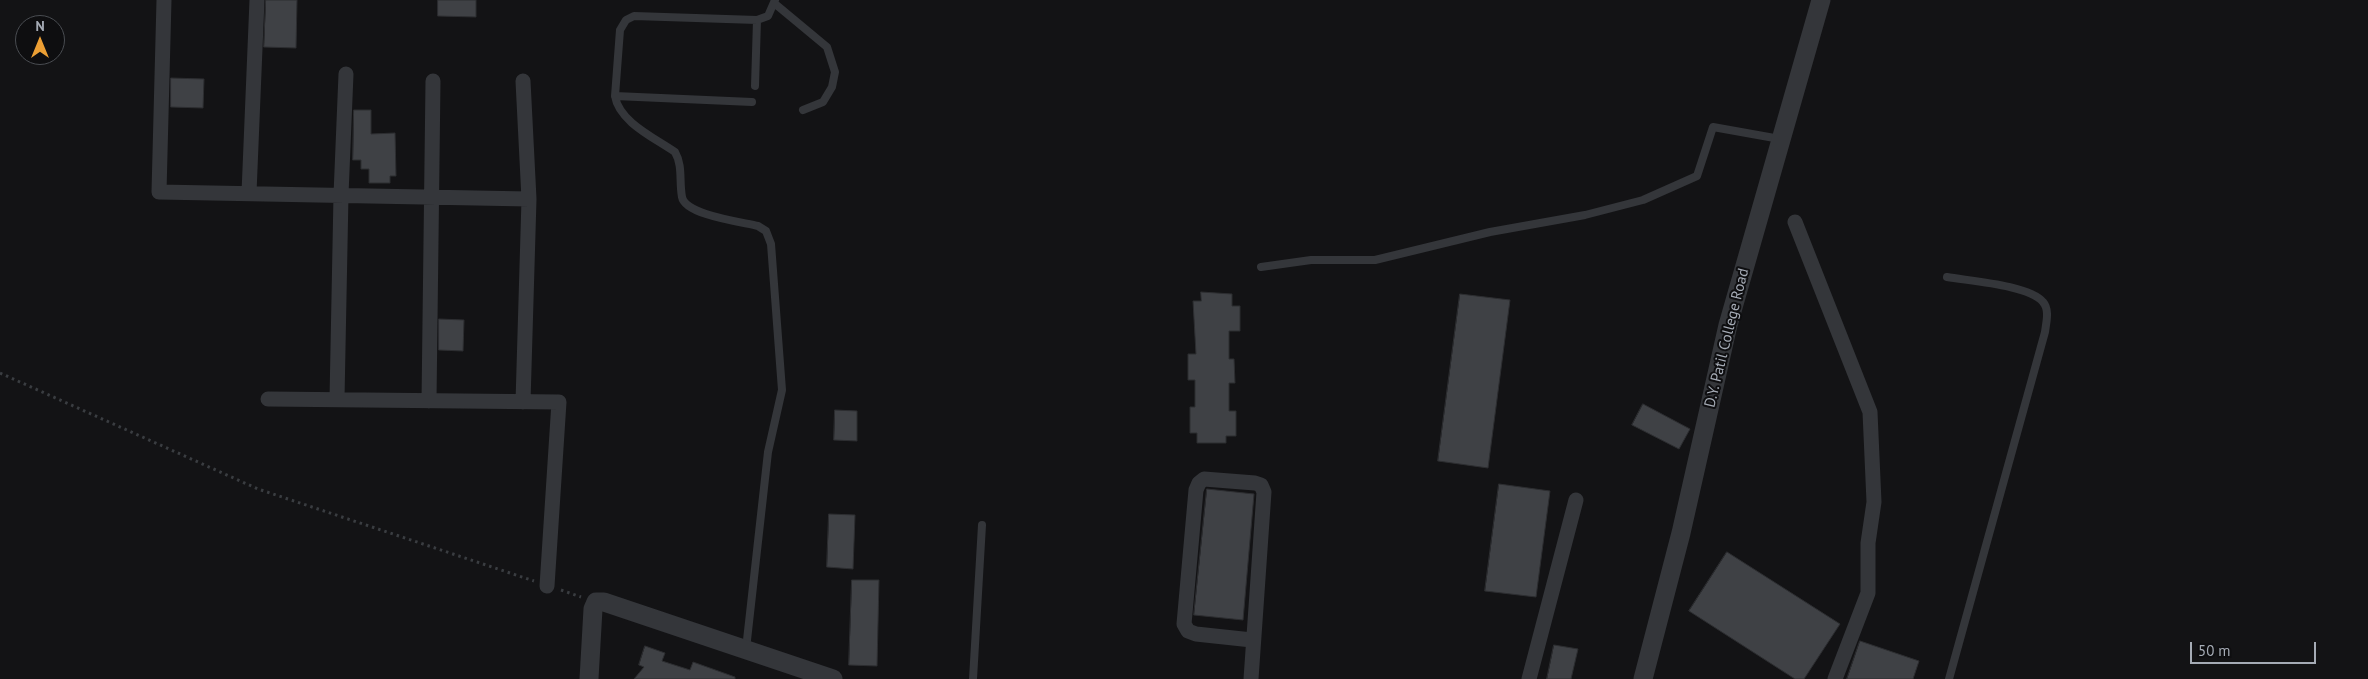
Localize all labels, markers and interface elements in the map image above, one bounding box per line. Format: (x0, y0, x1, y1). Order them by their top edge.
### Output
north arrow (15, 15, 65, 65)
text: N (35, 17, 45, 35)
street label: D.Y. Patil College Road (1701, 267, 1753, 409)
scale bar (2193, 632, 2319, 664)
text: 50 m (2198, 641, 2231, 660)

